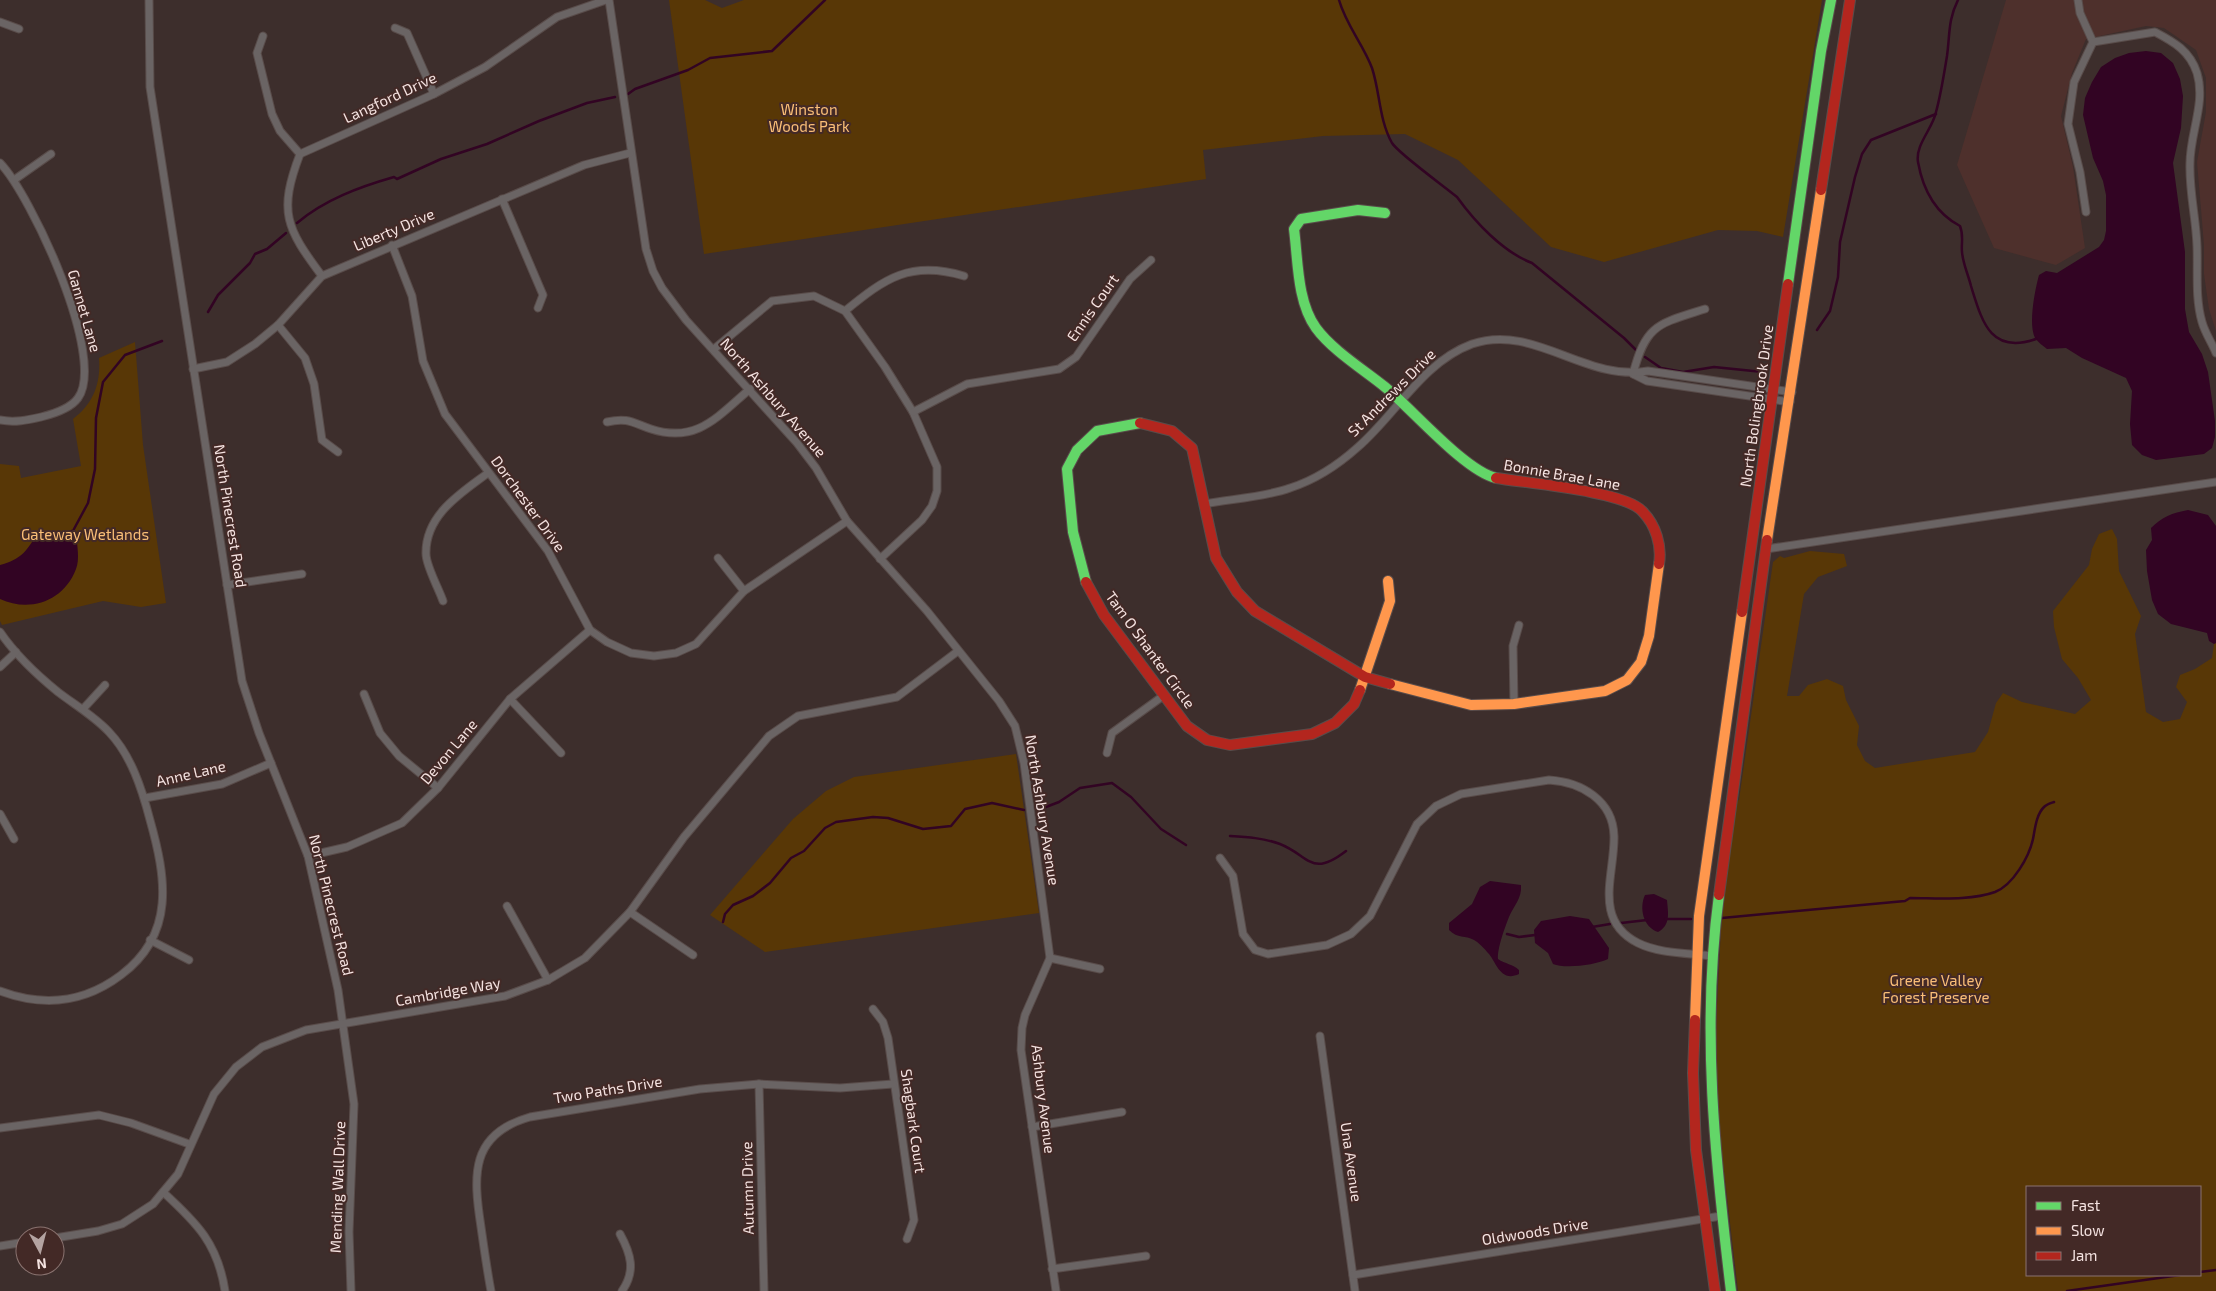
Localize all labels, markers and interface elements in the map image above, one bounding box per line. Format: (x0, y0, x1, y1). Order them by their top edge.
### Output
street label: Langford Drive (340, 68, 439, 126)
park label: Winston Woods Park (768, 100, 850, 135)
street label: Liberty Drive (350, 204, 437, 254)
street label: Gannet Lane (65, 267, 105, 354)
street label: Ennis Court (1062, 270, 1122, 344)
street label: North Bolingbrook Drive (1736, 323, 1776, 488)
street label: North Ashbury Avenue (717, 334, 830, 461)
street label: St Andrews Drive (1344, 345, 1439, 440)
street label: North Pinecrest Road (211, 443, 251, 589)
street label: Dorchester Drive (488, 452, 570, 555)
street label: Bonnie Brae Lane (1502, 455, 1622, 493)
park label: Gateway Wetlands (21, 525, 149, 543)
street label: Tam O Shanter Circle (1102, 587, 1199, 711)
street label: Devon Lane (416, 715, 481, 787)
street label: North Ashbury Avenue (1022, 733, 1064, 886)
street label: Anne Lane (154, 756, 227, 790)
street label: North Pinecrest Road (306, 832, 358, 977)
park label: Greene Valley Forest Preserve (1882, 971, 1990, 1006)
street label: Cambridge Way (394, 973, 502, 1009)
street label: Ashbury Avenue (1028, 1043, 1060, 1154)
street label: Shagbark Court (898, 1068, 930, 1174)
street label: Two Paths Drive (552, 1072, 664, 1106)
street label: Mending Wall Drive (326, 1121, 348, 1253)
street label: Una Avenue (1337, 1121, 1366, 1203)
street label: Autumn Drive (737, 1141, 757, 1235)
legend (2026, 1186, 2201, 1276)
text: Fast (2071, 1196, 2101, 1214)
street label: Oldwoods Drive (1480, 1214, 1589, 1248)
text: Slow (2071, 1221, 2105, 1239)
north arrow (15, 1226, 65, 1276)
text: Jam (2071, 1246, 2097, 1264)
text: N (36, 1255, 48, 1273)

